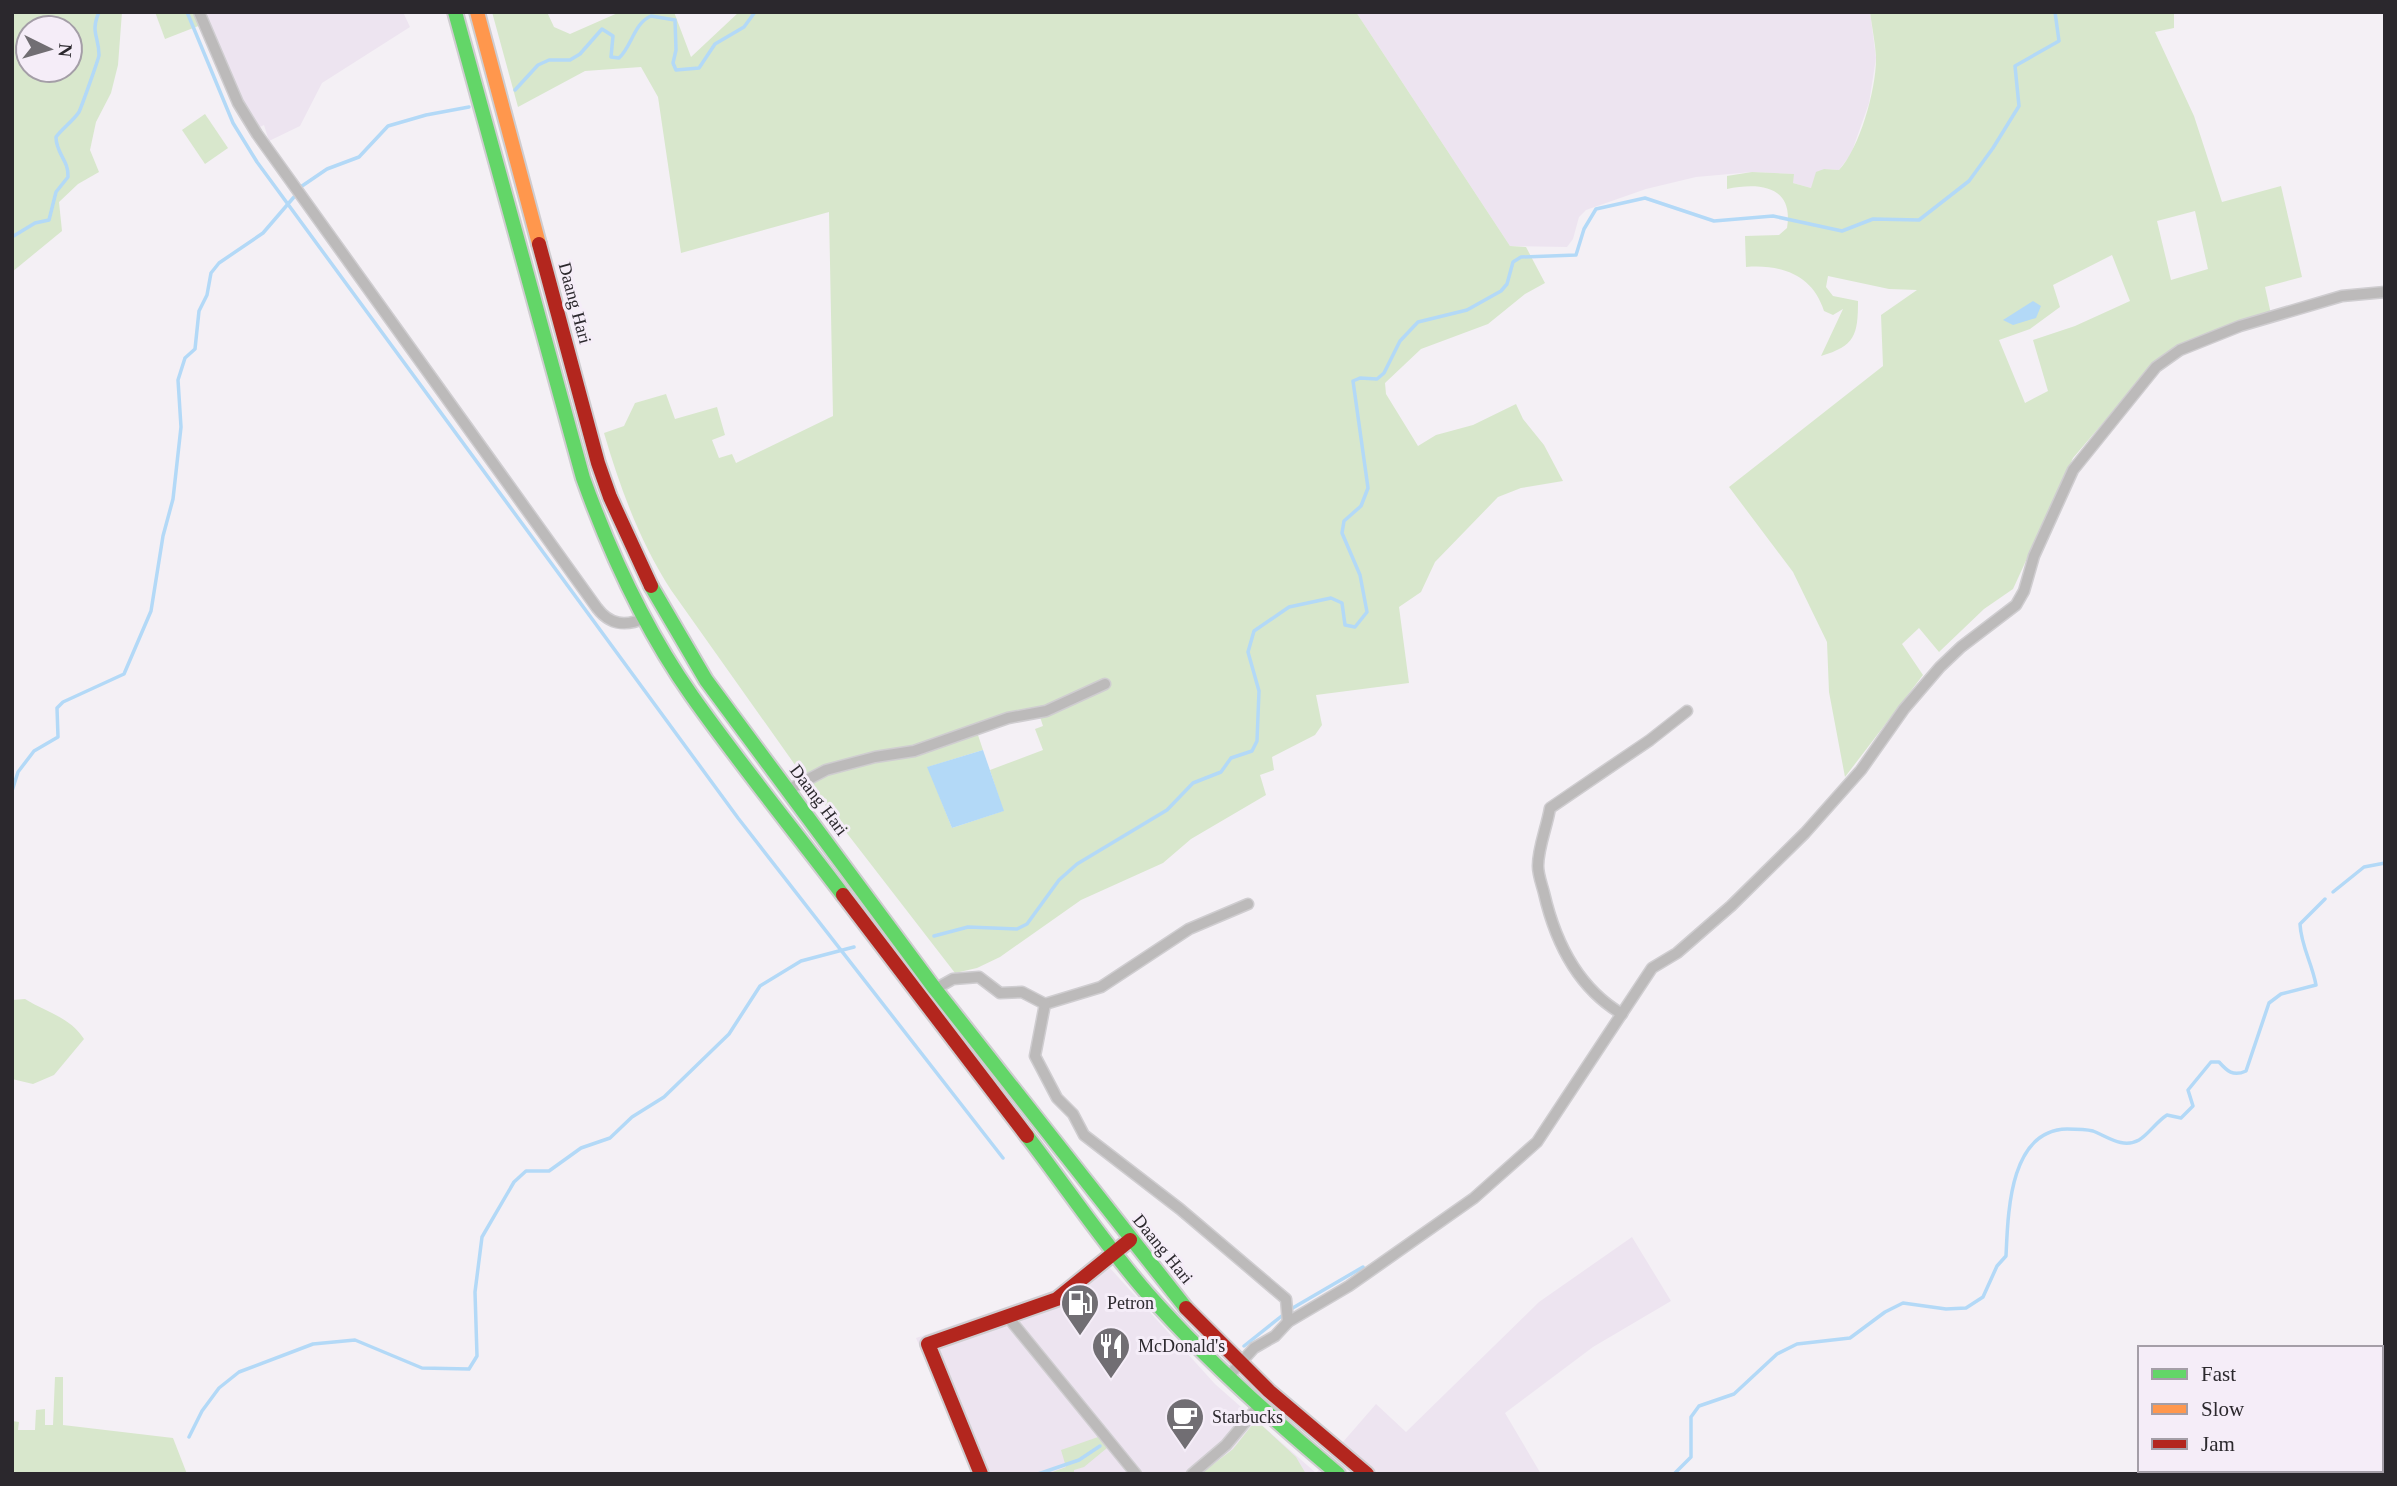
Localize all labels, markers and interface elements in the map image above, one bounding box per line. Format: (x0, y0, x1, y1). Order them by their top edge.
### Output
north arrow (14, 14, 84, 84)
text: N (54, 43, 76, 58)
street label: Daang Hari (555, 260, 595, 346)
street label: Daang Hari (786, 761, 852, 839)
street label: Daang Hari (1129, 1210, 1197, 1288)
fuel station icon: Petron (1059, 1282, 1101, 1337)
place label: Petron (1107, 1293, 1154, 1313)
restaurant icon: McDonald's (1090, 1325, 1132, 1380)
place label: McDonald's (1138, 1336, 1225, 1356)
legend (2138, 1346, 2383, 1472)
text: Fast (2201, 1362, 2236, 1386)
cafe icon: Starbucks (1164, 1396, 1206, 1451)
text: Slow (2201, 1397, 2245, 1421)
place label: Starbucks (1212, 1407, 1283, 1427)
text: Jam (2201, 1432, 2235, 1456)

